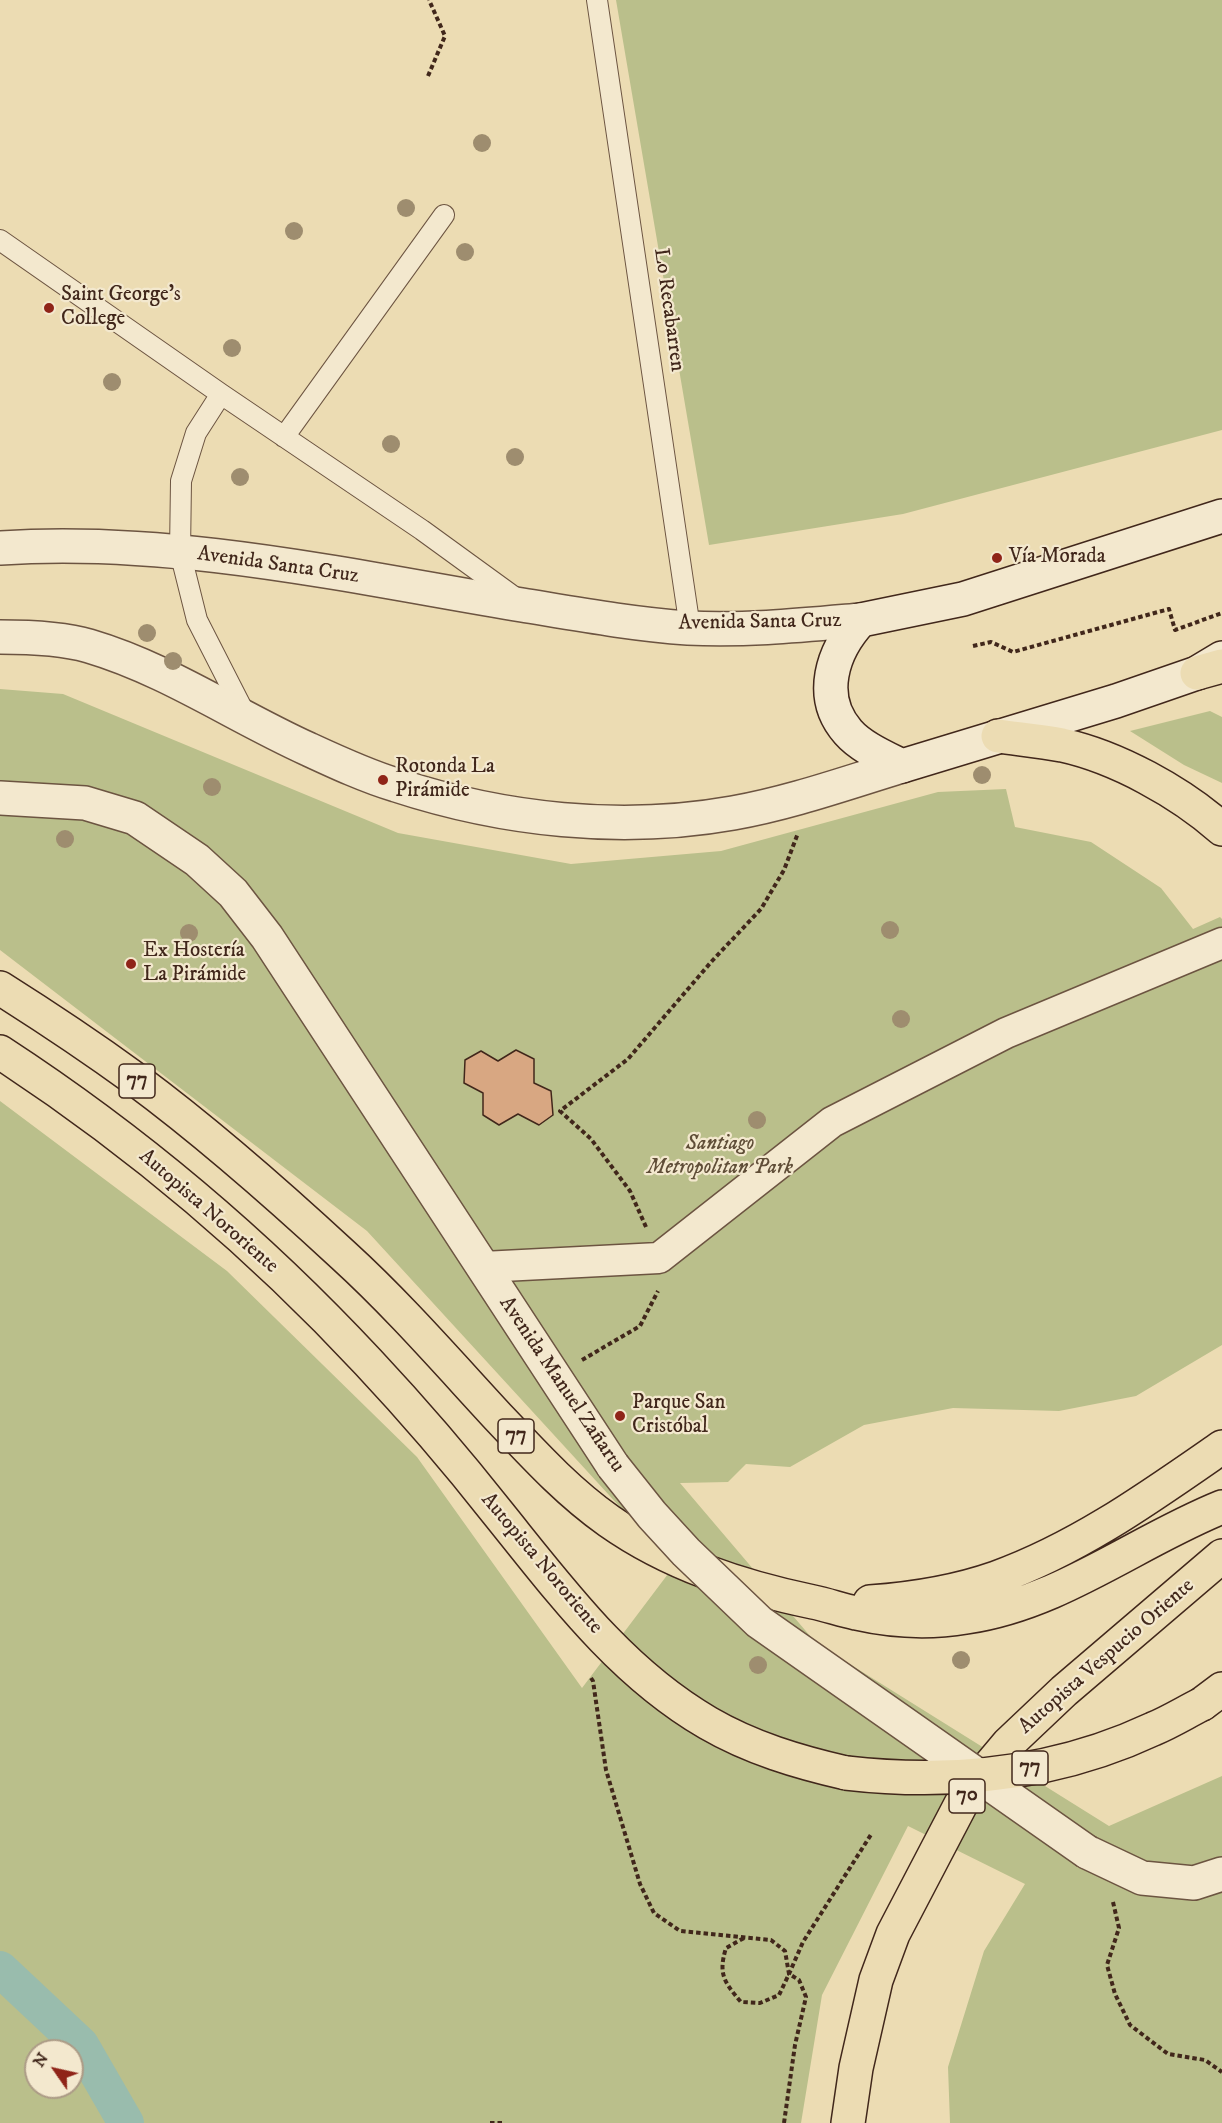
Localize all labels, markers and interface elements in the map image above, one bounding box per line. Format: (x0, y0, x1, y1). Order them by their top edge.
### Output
street label: Lo Recabarren (647, 247, 689, 373)
place label: Saint George's College (61, 283, 181, 333)
marker: Saint George's College (42, 301, 56, 315)
street label: Avenida Santa Cruz (196, 542, 360, 590)
place label: Vía Morada (1009, 545, 1106, 571)
marker: Vía Morada (990, 551, 1004, 565)
street label: Avenida Santa Cruz (678, 609, 842, 637)
place label: Rotonda La Pirámide (395, 755, 495, 805)
marker: Rotonda La Pirámide (376, 773, 390, 787)
place label: Ex Hostería La Pirámide (143, 939, 246, 989)
marker: Ex Hostería La Pirámide (124, 957, 138, 971)
road number: 77 (119, 1064, 155, 1098)
park label: Santiago Metropolitan Park (647, 1132, 793, 1182)
street label: Autopista Nororiente (133, 1145, 283, 1279)
street label: Avenida Manuel Zañartu (493, 1292, 629, 1478)
place label: Parque San Cristóbal (632, 1391, 725, 1441)
marker: Parque San Cristóbal (613, 1409, 627, 1423)
road number: 77 (498, 1419, 534, 1453)
street label: Autopista Nororiente (475, 1488, 607, 1640)
street label: Autopista Vespucio Oriente (1014, 1574, 1200, 1740)
road number: 77 (1012, 1751, 1048, 1785)
road number: 70 (949, 1779, 985, 1813)
north arrow (24, 2039, 84, 2099)
text: N (29, 2049, 53, 2071)

